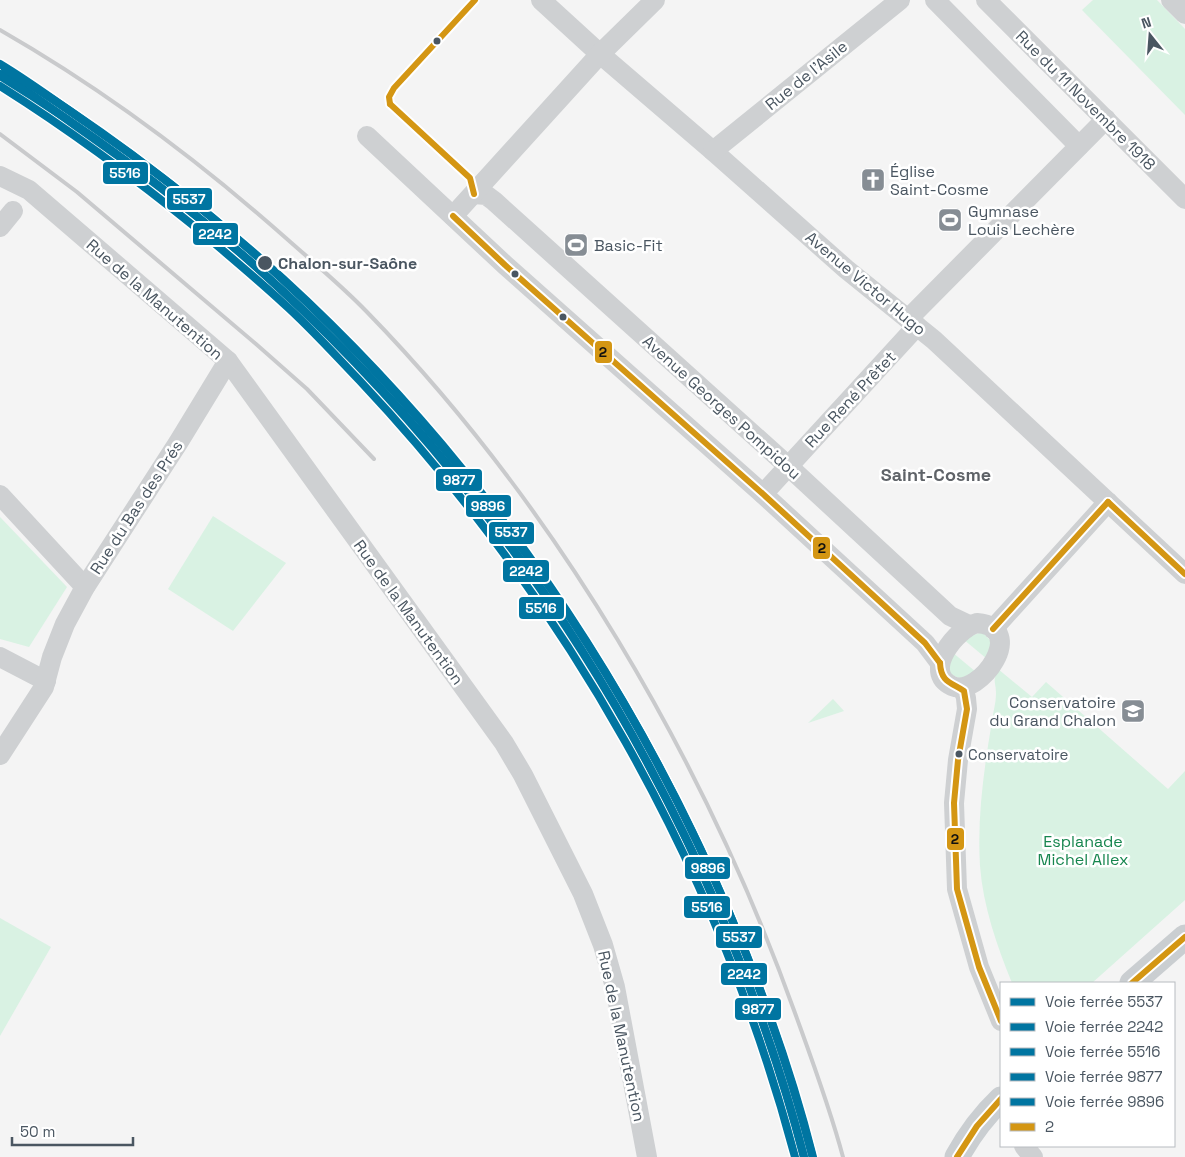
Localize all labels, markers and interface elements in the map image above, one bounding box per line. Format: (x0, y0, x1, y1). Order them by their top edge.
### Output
north arrow (1125, 10, 1175, 60)
text: N (1139, 13, 1153, 33)
street label: Rue du 11 Novembre 1918 (1011, 26, 1160, 175)
unlabelled marker (432, 36, 442, 46)
street label: Rue de l'Asile (761, 36, 852, 115)
line badge: 5516 (102, 161, 149, 185)
place label: Église Saint-Cosme (890, 161, 989, 200)
text: 5516 (109, 164, 141, 182)
church icon: Église Saint-Cosme (860, 167, 886, 193)
line badge: 5537 (166, 187, 213, 211)
text: 5537 (172, 190, 206, 208)
place label: Gymnase Louis Lechère (968, 201, 1075, 240)
sports icon: Gymnase Louis Lechère (937, 207, 963, 233)
line badge: 2242 (192, 222, 239, 246)
text: 2242 (198, 225, 232, 243)
street label: Avenue Victor Hugo (801, 227, 930, 340)
sports icon: Basic-Fit (563, 232, 589, 258)
street label: Rue de la Manutention (82, 234, 227, 364)
place label: Basic-Fit (594, 235, 663, 256)
place label: Chalon-sur-Saône (278, 253, 417, 274)
marker: Chalon-sur-Saône (256, 254, 274, 272)
unlabelled marker (510, 269, 520, 279)
unlabelled marker (558, 312, 568, 322)
street label: Avenue Georges Pompidou (638, 331, 805, 484)
line badge: 2 (594, 340, 613, 364)
text: 2 (599, 343, 607, 361)
street label: Rue René Prêtet (800, 347, 901, 452)
street label: Rue du Bas des Prés (85, 436, 188, 578)
district label: Saint-Cosme (881, 463, 991, 486)
line badge: 9877 (435, 468, 483, 492)
text: 9877 (443, 471, 475, 489)
line badge: 9896 (465, 494, 512, 518)
text: 9896 (471, 497, 506, 515)
line badge: 5537 (488, 521, 535, 545)
text: 5537 (494, 523, 528, 541)
street label: Rue de la Manutention (349, 536, 468, 689)
line badge: 2 (812, 536, 831, 560)
text: 2 (818, 539, 826, 557)
line badge: 2242 (502, 559, 550, 583)
text: 2242 (509, 562, 543, 580)
line badge: 5516 (518, 596, 565, 620)
text: 5516 (525, 599, 557, 617)
place label: Conservatoire du Grand Chalon (989, 692, 1116, 731)
school or university icon: Conservatoire du Grand Chalon (1120, 698, 1146, 724)
place label: Conservatoire (968, 745, 1068, 764)
marker: Conservatoire (954, 749, 964, 759)
line badge: 2 (946, 827, 965, 851)
text: 2 (951, 830, 959, 848)
park label: Esplanade Michel Allex (1038, 831, 1128, 870)
line badge: 9896 (684, 856, 731, 880)
text: 9896 (691, 859, 726, 877)
line badge: 5516 (683, 895, 731, 919)
text: 5516 (691, 898, 723, 916)
line badge: 5537 (715, 925, 763, 949)
text: 5537 (722, 928, 756, 946)
street label: Rue de la Manutention (593, 949, 650, 1123)
line badge: 2242 (720, 962, 768, 986)
text: 2242 (727, 965, 761, 983)
legend (1000, 982, 1175, 1147)
text: Voie ferrée 5537 (1045, 992, 1163, 1011)
line badge: 9877 (734, 997, 782, 1021)
text: 9877 (742, 1000, 774, 1018)
text: Voie ferrée 2242 (1045, 1017, 1163, 1036)
text: Voie ferrée 5516 (1045, 1042, 1160, 1061)
text: Voie ferrée 9877 (1045, 1067, 1163, 1086)
text: Voie ferrée 9896 (1045, 1092, 1164, 1111)
scale bar (12, 1114, 134, 1146)
text: 2 (1045, 1117, 1054, 1136)
text: 50 m (20, 1122, 55, 1141)

